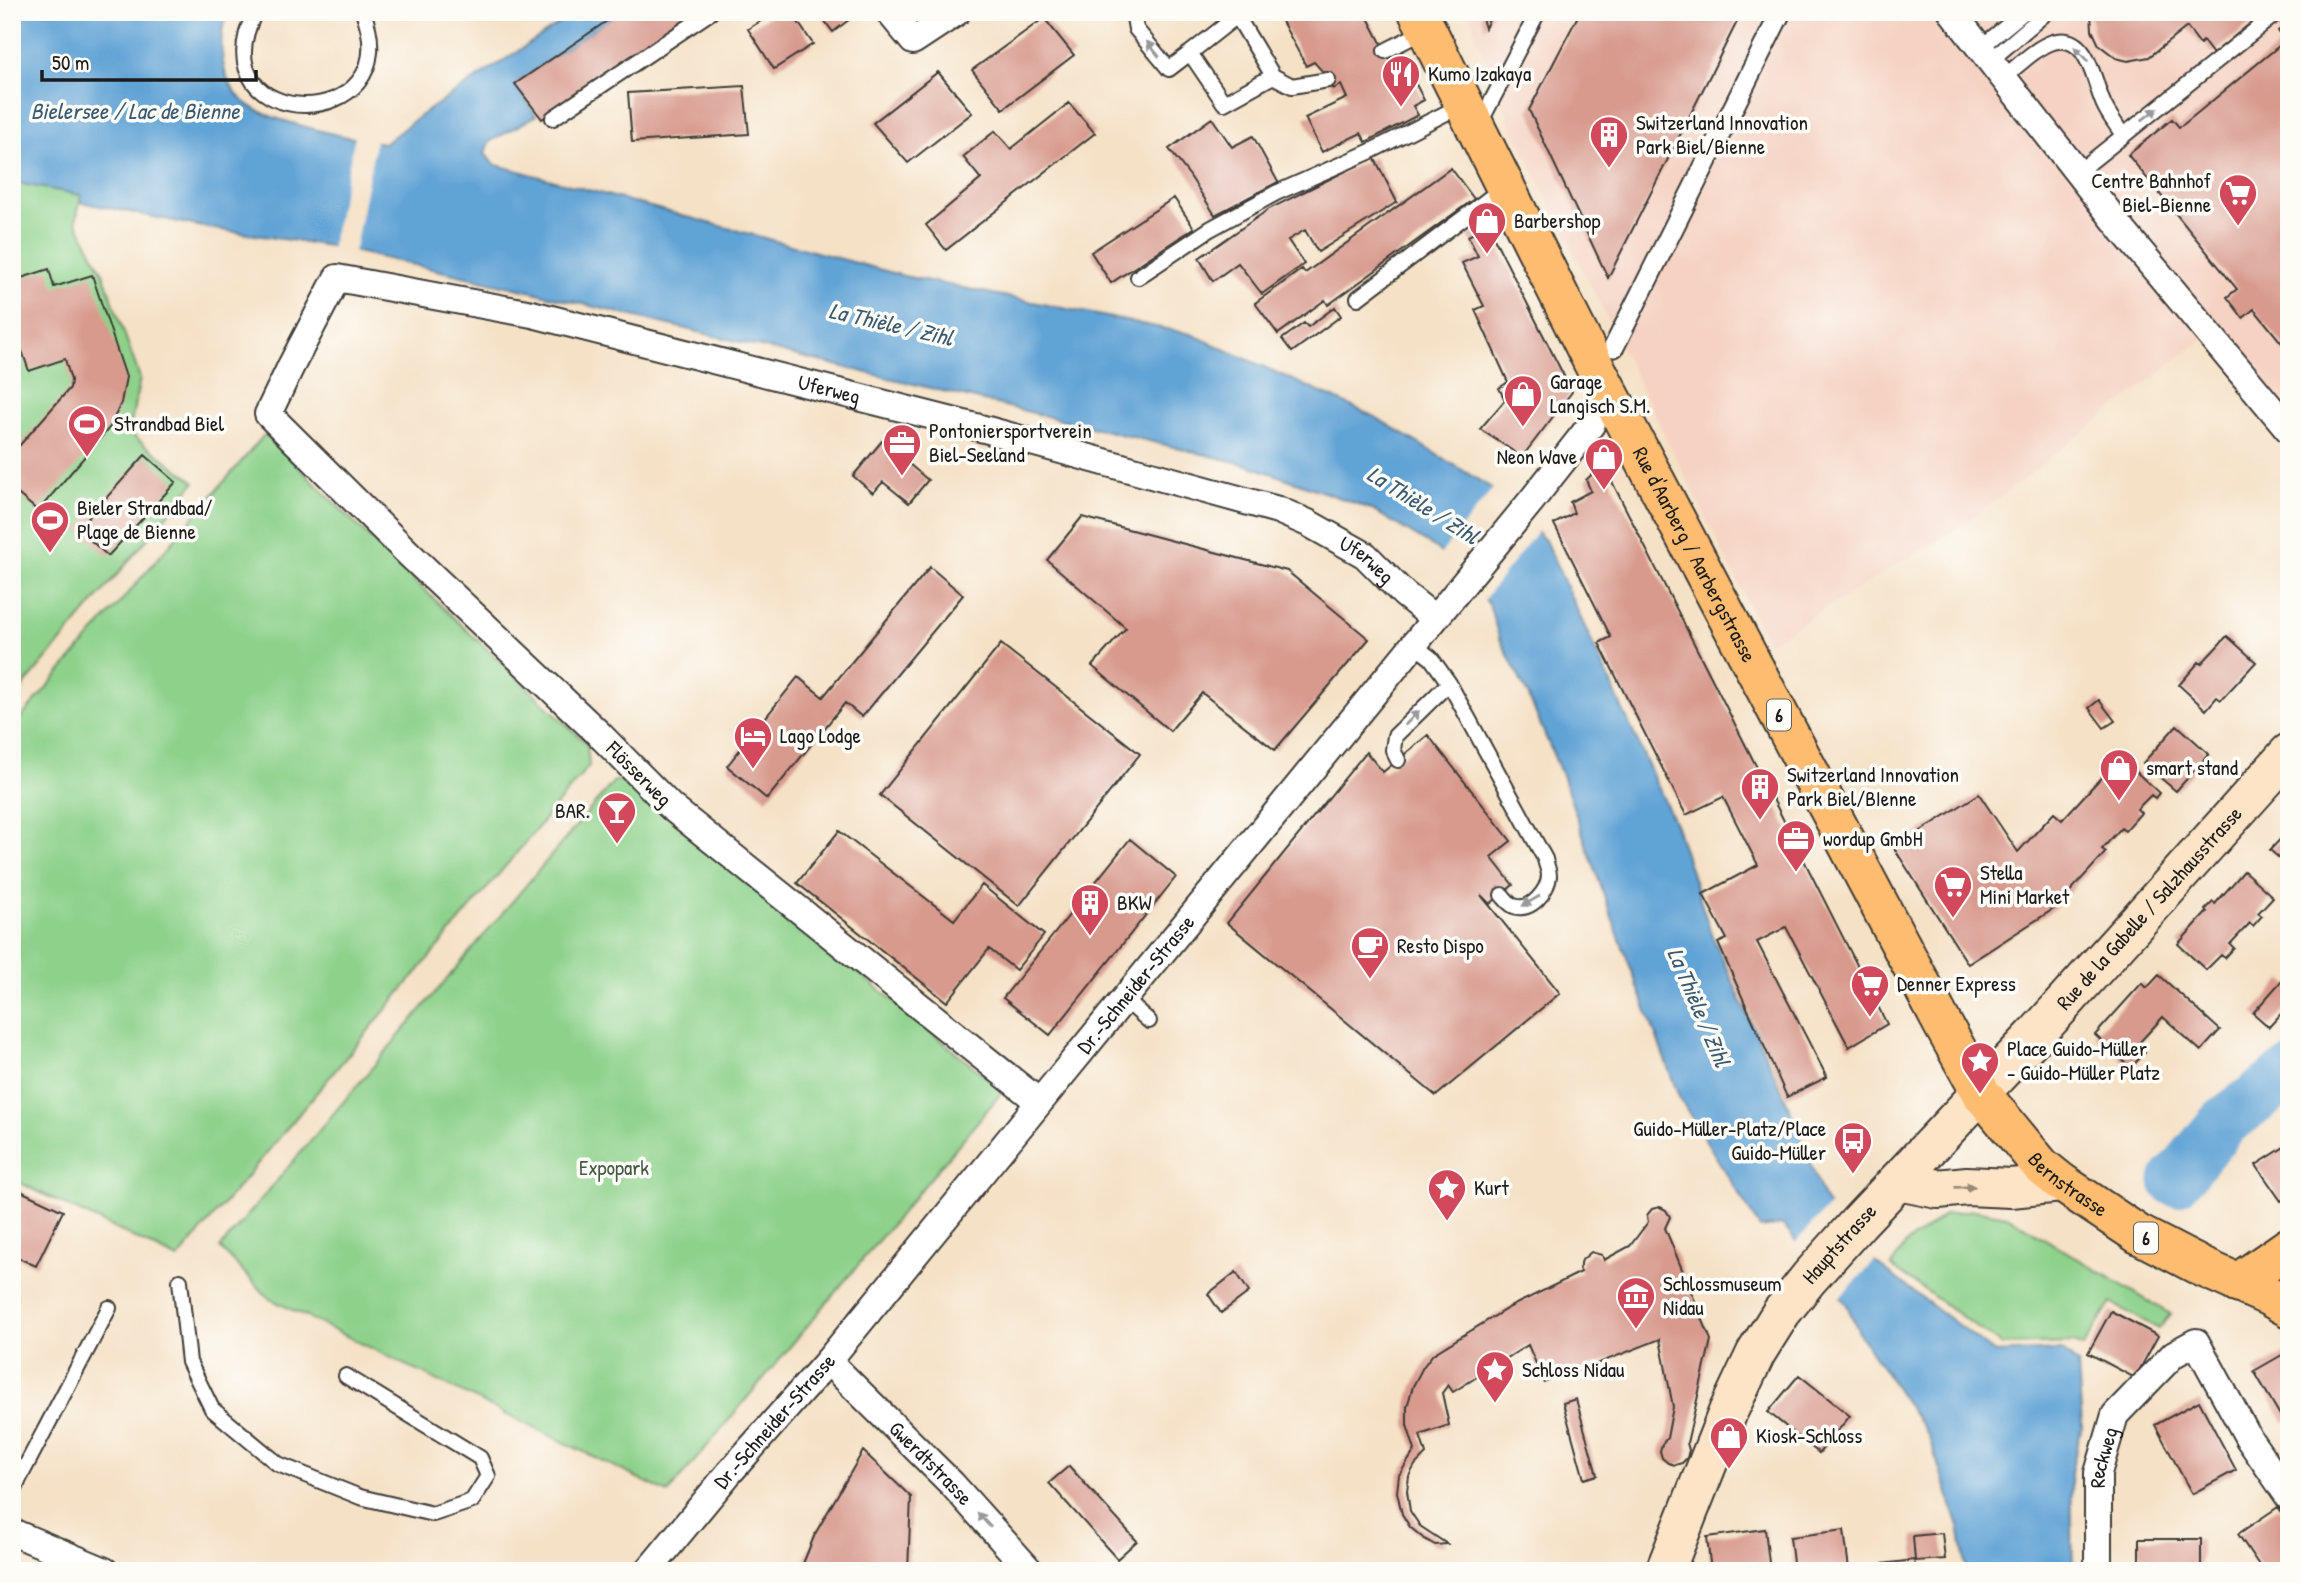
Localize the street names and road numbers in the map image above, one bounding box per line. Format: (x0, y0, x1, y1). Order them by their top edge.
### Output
street label: Uferweg (795, 367, 863, 411)
street label: Rue d'Aarberg / Aarbergstrasse (1626, 442, 1764, 667)
street label: Uferweg (1334, 529, 1401, 590)
road number: 6 (1767, 700, 1791, 730)
street label: Flösserweg (599, 734, 679, 813)
street label: Rue de la Gabelle / Salzhausstrasse (2050, 800, 2248, 1016)
street label: Dr.-Schneider-Strasse (1070, 909, 1201, 1060)
street label: Bernstrasse (2021, 1146, 2114, 1224)
street label: Hauptstrasse (1795, 1197, 1883, 1290)
road number: 6 (2134, 1222, 2158, 1254)
street label: Dr.-Schneider-Strasse (707, 1348, 842, 1495)
street label: Gwerdtstrasse (883, 1414, 979, 1511)
street label: Reckweg (2083, 1424, 2125, 1488)

